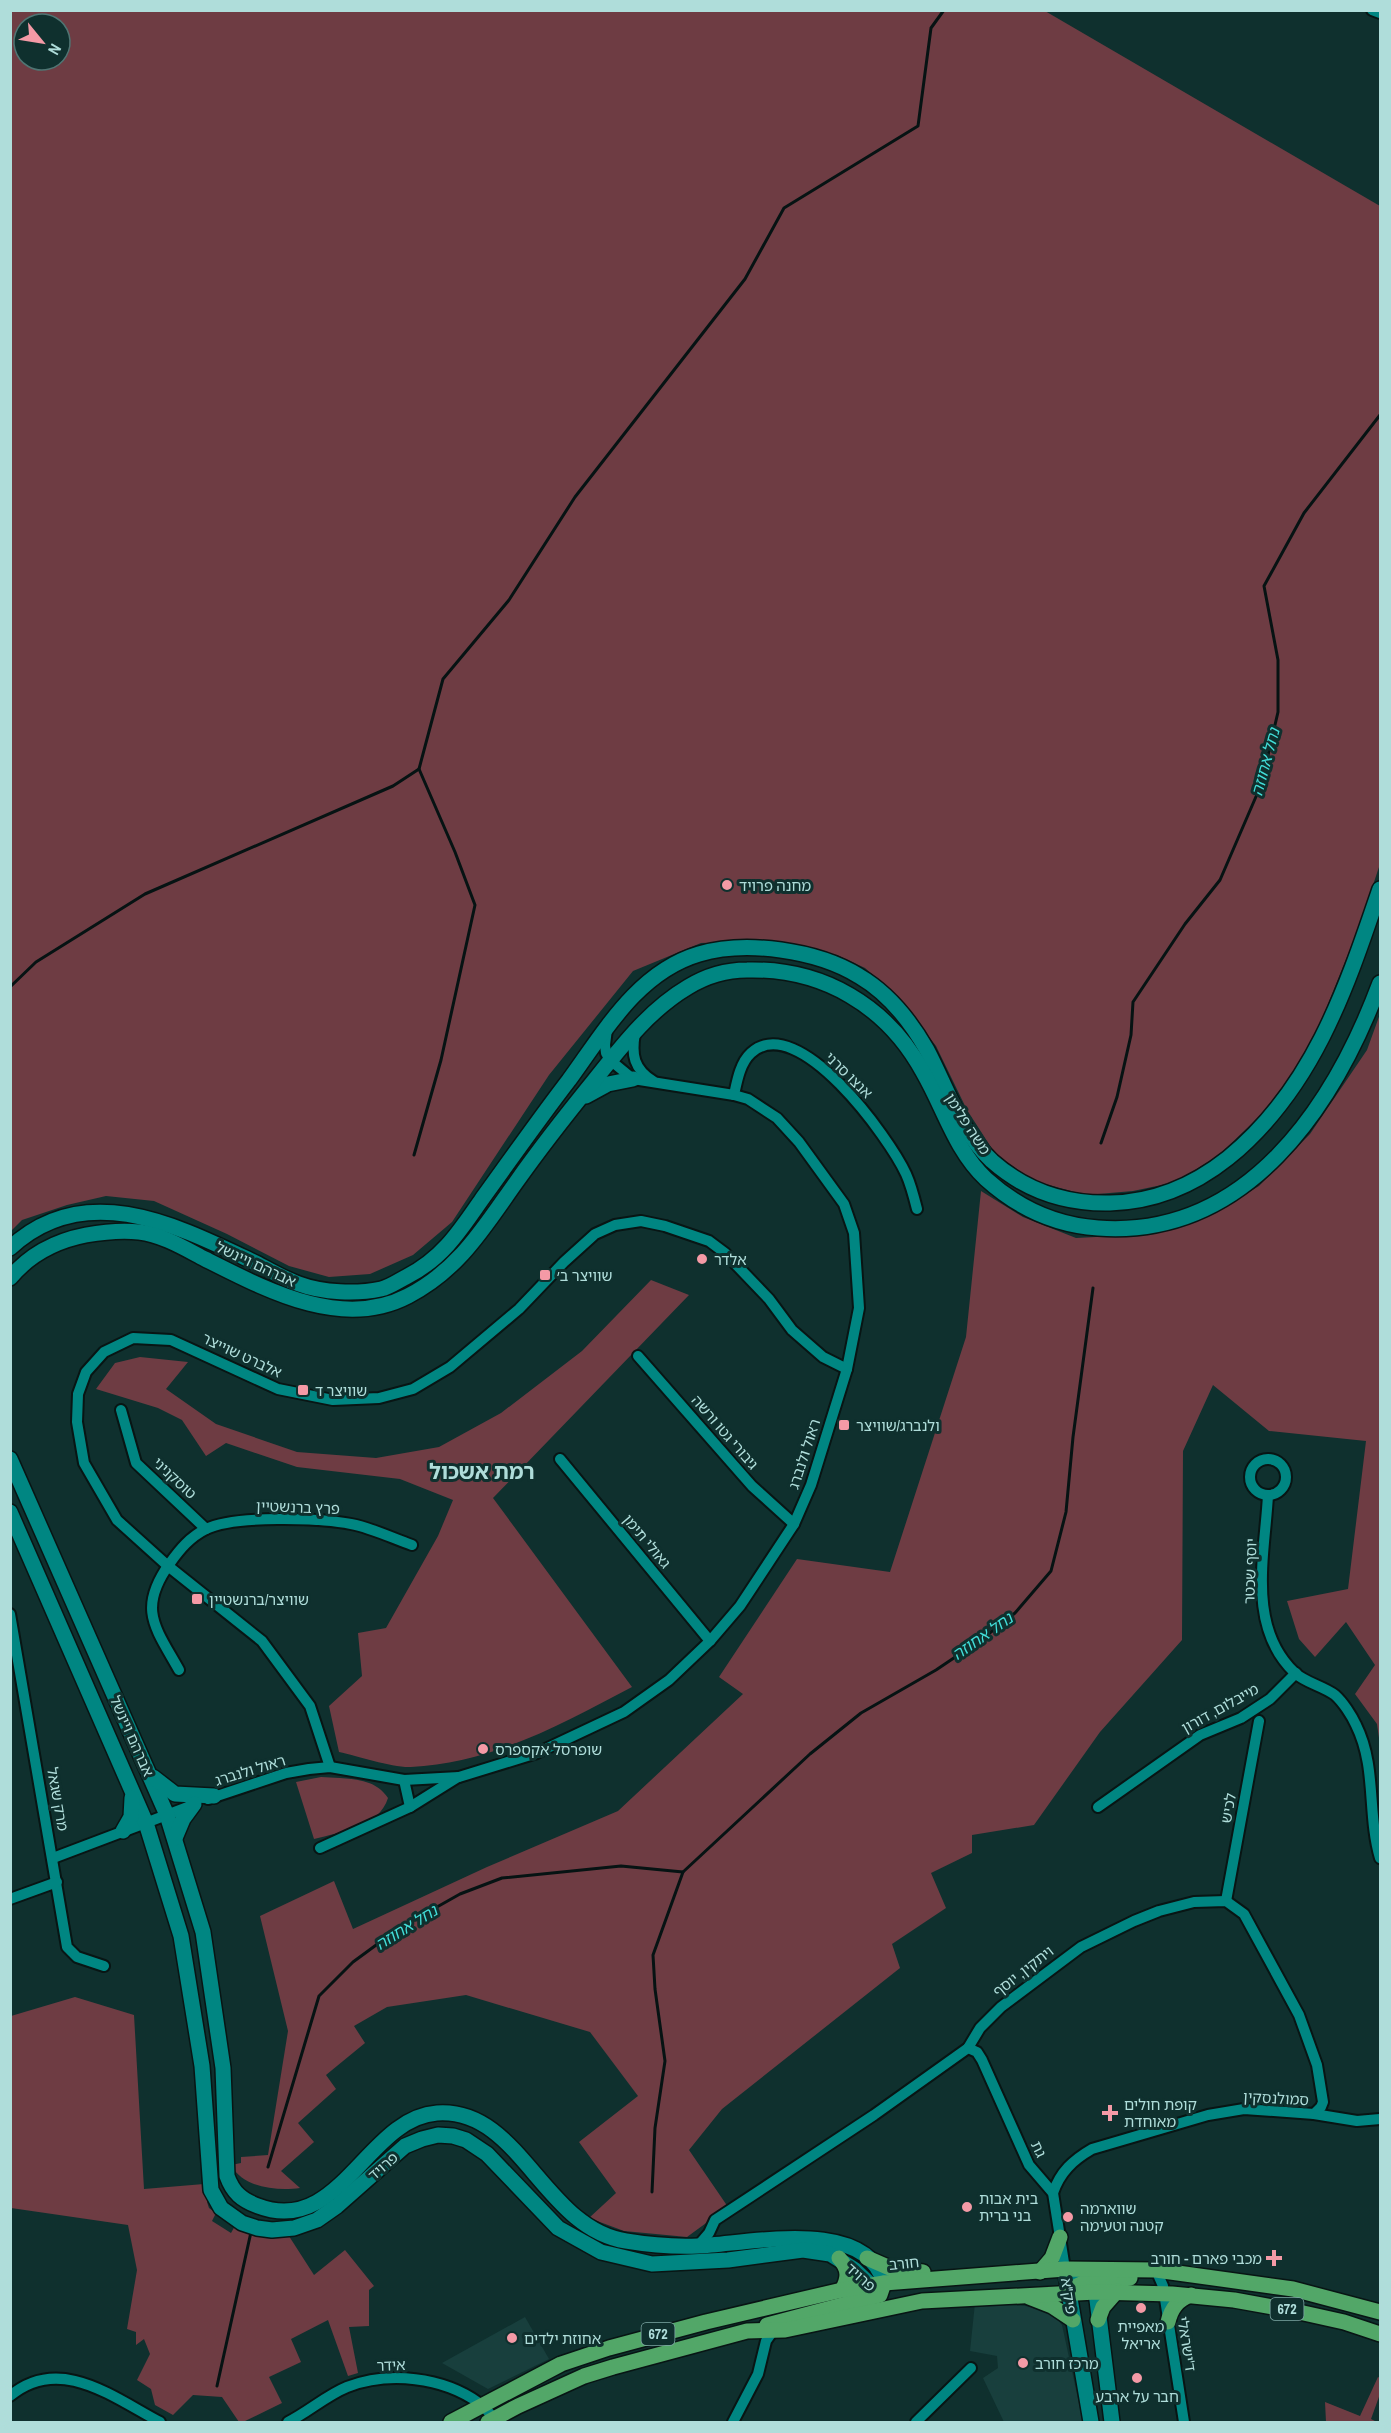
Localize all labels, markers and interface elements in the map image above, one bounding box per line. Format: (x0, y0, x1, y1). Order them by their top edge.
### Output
north arrow (12, 12, 72, 72)
text: N (43, 40, 67, 59)
water label: נחל אחוזה (1245, 725, 1285, 798)
place label: מחנה פרויד (739, 875, 811, 896)
marker: מחנה פרויד (720, 878, 734, 892)
street label: אנצו סרני (821, 1047, 877, 1103)
street label: משה פלימן (940, 1089, 996, 1159)
street label: אברהם ויינשל (212, 1236, 300, 1292)
place label: אלדר (714, 1249, 747, 1270)
marker: אלדר (695, 1252, 709, 1266)
place label: שוויצר ב׳ (557, 1265, 612, 1286)
marker: שוויצר ב׳ (538, 1268, 552, 1282)
street label: אלברט שוייצר (199, 1327, 285, 1383)
place label: שוויצר ד (315, 1380, 367, 1401)
marker: שוויצר ד (296, 1383, 310, 1397)
street label: גיבורי גטו ורשה (687, 1390, 764, 1474)
place label: ולנברג/שוויצר (856, 1415, 940, 1436)
street label: ראול ולנברג (783, 1416, 825, 1492)
marker: ולנברג/שוויצר (837, 1418, 851, 1432)
street label: טוסקניני (149, 1452, 201, 1504)
district label: רמת אשכול (429, 1457, 535, 1486)
street label: פרץ ברנשטיין (256, 1495, 340, 1519)
street label: גאולי תימן (618, 1510, 676, 1573)
street label: יוסף שכטר (1238, 1538, 1262, 1604)
place label: שוויצר/ברנשטיין (209, 1589, 309, 1610)
marker: שוויצר/ברנשטיין (190, 1592, 204, 1606)
water label: נחל אחוזה (947, 1607, 1018, 1665)
street label: מייבלום, דורון (1178, 1678, 1263, 1738)
street label: אברהם ויינשל (105, 1692, 159, 1780)
place label: שופרסל אקספרס (495, 1739, 602, 1760)
marker: שופרסל אקספרס (476, 1742, 490, 1756)
street label: ראול ולנברג (212, 1749, 288, 1791)
street label: מרק שגאל (42, 1765, 74, 1833)
street label: לכיש (1215, 1791, 1241, 1825)
water label: נחל אחוזה (371, 1899, 442, 1955)
street label: ויתקין, יוסף (988, 1941, 1058, 2001)
street label: סמולנסקין (1242, 2086, 1310, 2110)
place label: קופת חולים מאוחדת (1124, 2094, 1197, 2132)
marker: קופת חולים מאוחדת (1101, 2104, 1119, 2122)
street label: גת (1026, 2137, 1052, 2161)
street label: פרויד (363, 2147, 403, 2185)
place label: בית אבות בני ברית (979, 2188, 1039, 2226)
place label: שווארמה קטנה וטעימה (1080, 2198, 1164, 2236)
marker: בית אבות בני ברית (960, 2200, 974, 2214)
marker: שווארמה קטנה וטעימה (1061, 2210, 1075, 2224)
place label: מכבי פארם - חורב (1151, 2248, 1262, 2269)
street label: חורב (888, 2251, 920, 2275)
marker: מכבי פארם - חורב (1267, 2251, 1281, 2265)
street label: פרויד (841, 2258, 881, 2296)
street label: פיק"א (1056, 2276, 1082, 2316)
road number: 672 (1270, 2298, 1304, 2320)
marker: מאפיית אריאל (1134, 2301, 1148, 2315)
street label: ד'ישראלי (1172, 2315, 1202, 2373)
place label: מאפיית אריאל (1118, 2316, 1165, 2354)
road number: 672 (642, 2323, 674, 2345)
place label: אחוזת ילדים (524, 2328, 601, 2349)
marker: אחוזת ילדים (505, 2331, 519, 2345)
place label: מרכז חורב (1035, 2353, 1099, 2374)
street label: אידר (376, 2354, 406, 2376)
marker: מרכז חורב (1016, 2356, 1030, 2370)
marker: חבר על ארבע (1130, 2371, 1144, 2385)
place label: חבר על ארבע (1095, 2386, 1179, 2407)

